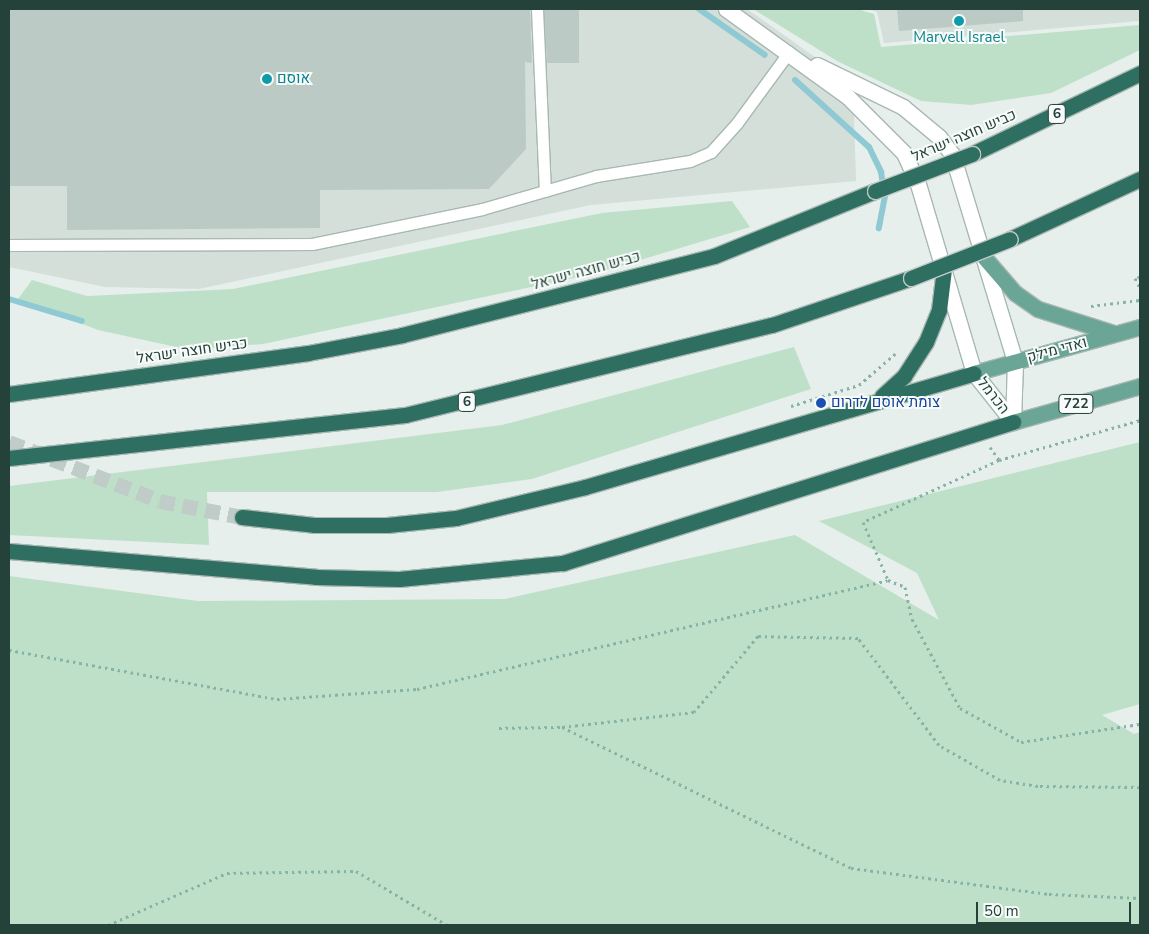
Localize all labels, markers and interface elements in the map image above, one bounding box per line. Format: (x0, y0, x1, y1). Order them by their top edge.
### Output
marker: Marvell Israel (953, 15, 965, 27)
place label: Marvell Israel (913, 29, 1005, 47)
place label: אוסם (277, 70, 310, 88)
marker: אוסם (261, 73, 273, 85)
road number: 6 (1047, 102, 1067, 126)
street label: כביש חוצה ישראל (909, 106, 1019, 166)
street label: כביש חוצה ישראל (530, 248, 642, 294)
street label: ואדי מילק (1025, 333, 1089, 367)
street label: כביש חוצה ישראל (135, 334, 249, 368)
street label: הכרמל (973, 374, 1013, 418)
road number: 6 (457, 391, 477, 414)
road number: 722 (1057, 392, 1095, 416)
place label: צומת אוסם לדרום (831, 394, 940, 412)
marker: צומת אוסם לדרום (815, 397, 827, 409)
scale bar (979, 892, 1134, 924)
text: 50 m (984, 901, 1019, 921)

